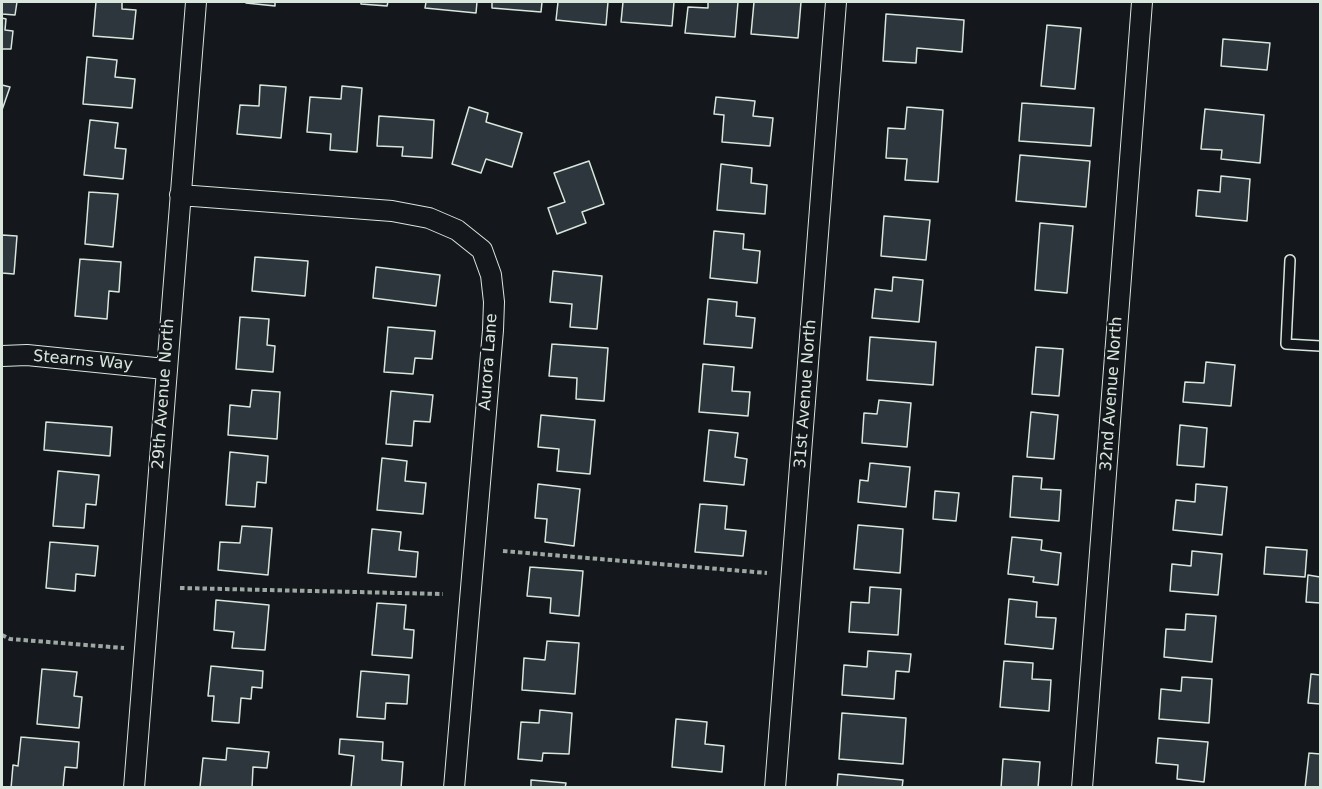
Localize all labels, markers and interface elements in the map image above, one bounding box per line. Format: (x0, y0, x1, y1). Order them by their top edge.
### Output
street label: Aurora Lane (476, 313, 502, 411)
street label: 32nd Avenue North (1097, 316, 1127, 472)
street label: 29th Avenue North (149, 318, 179, 470)
street label: 31st Avenue North (791, 319, 821, 469)
street label: Stearns Way (32, 347, 134, 375)

